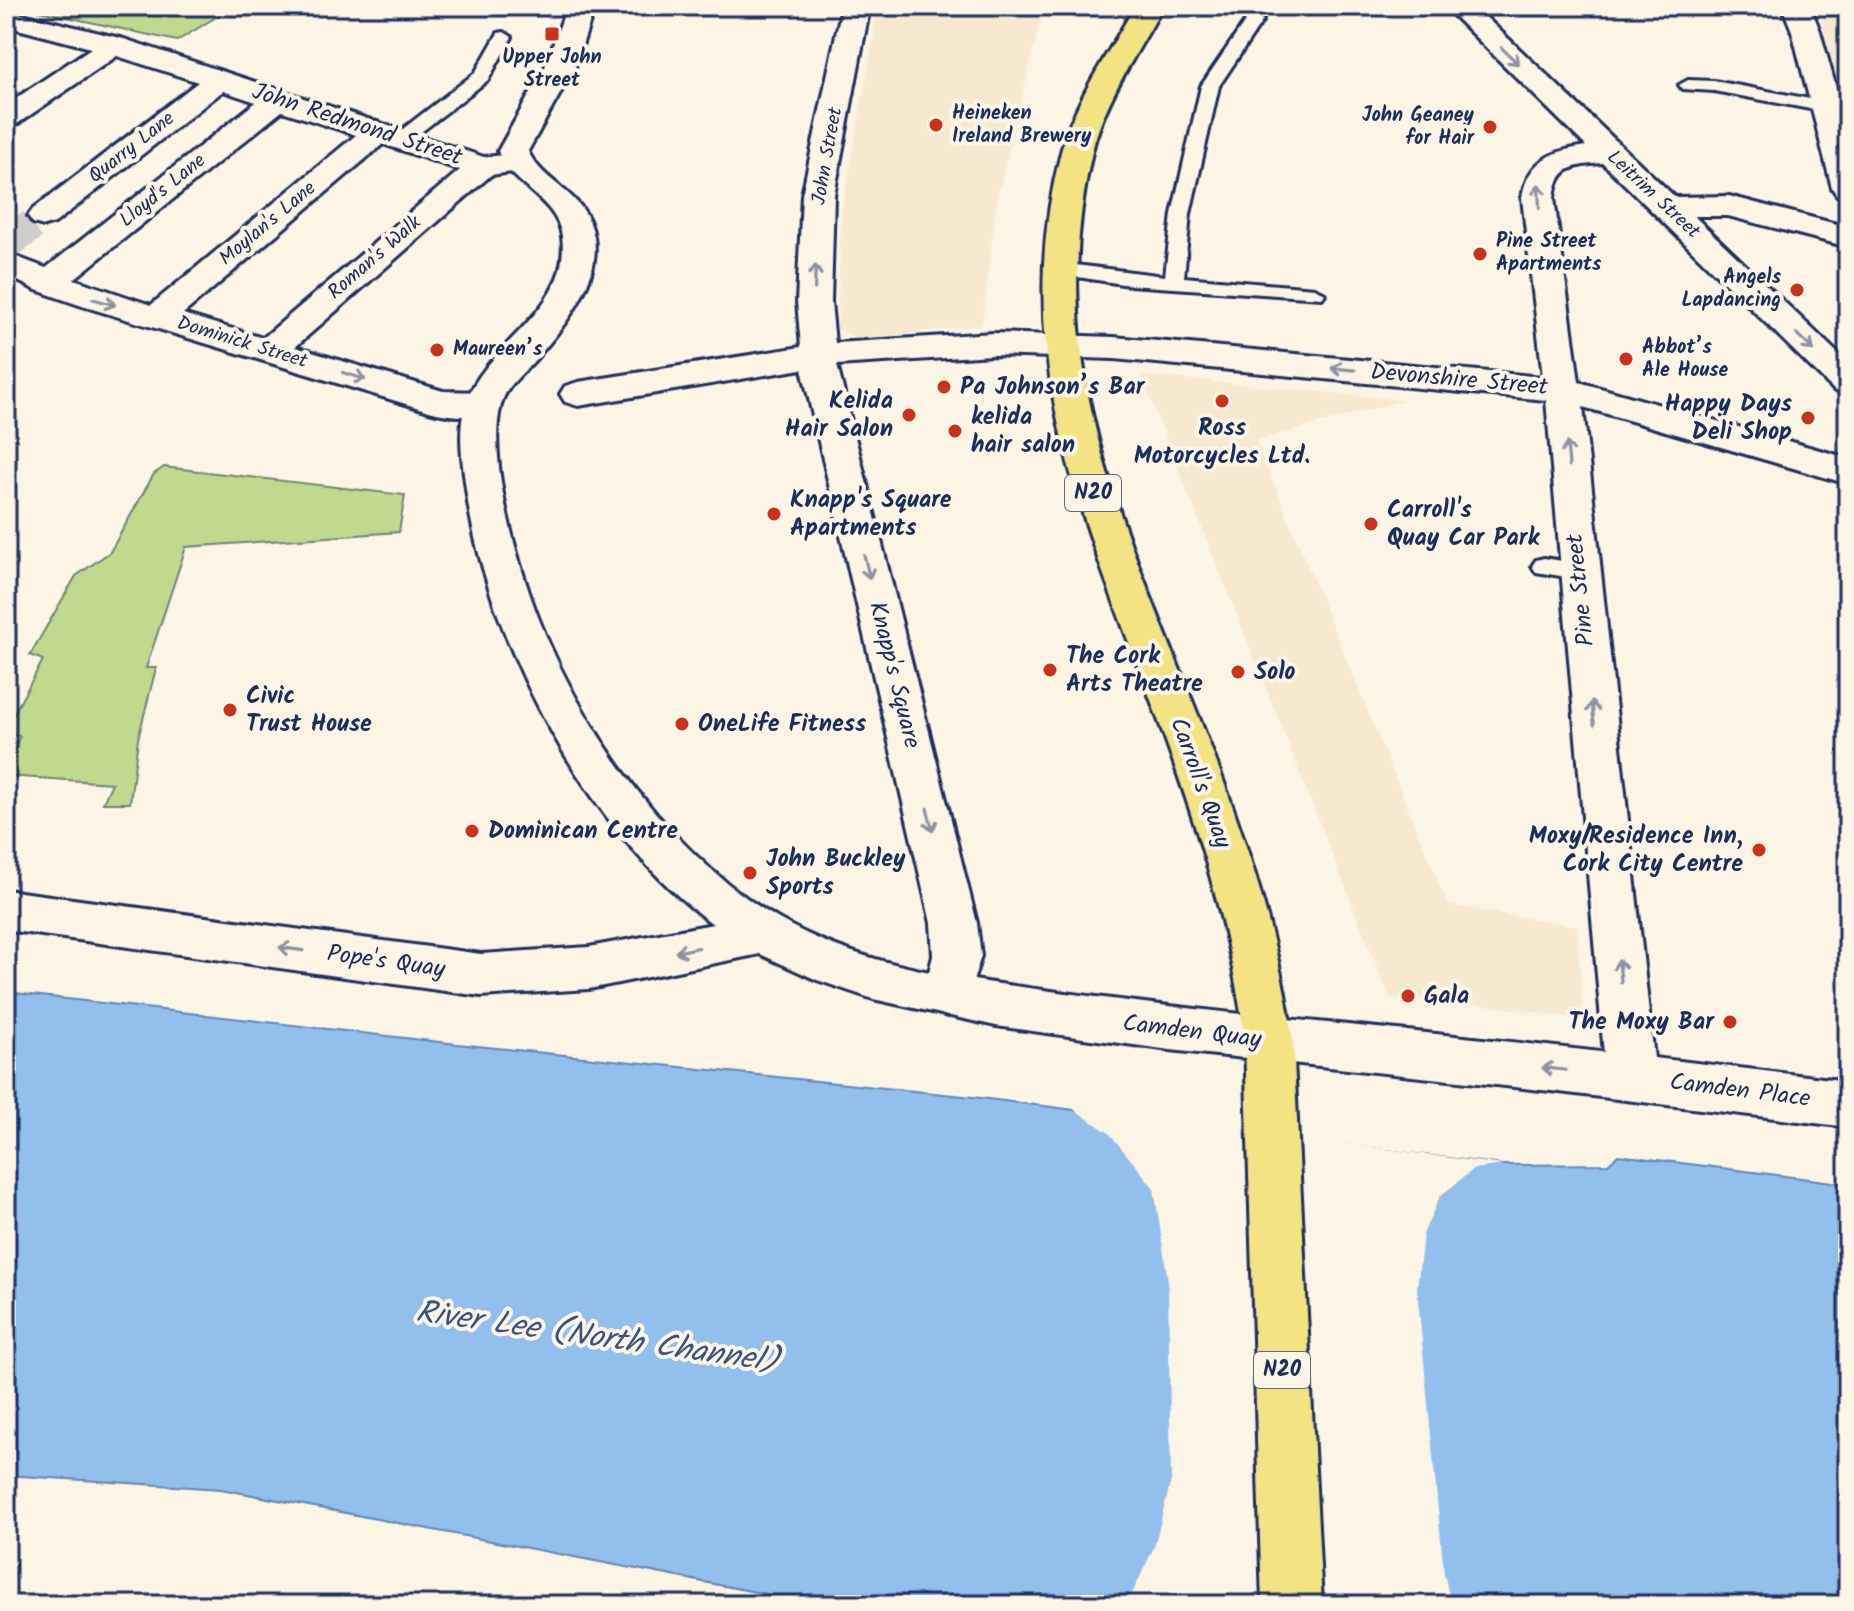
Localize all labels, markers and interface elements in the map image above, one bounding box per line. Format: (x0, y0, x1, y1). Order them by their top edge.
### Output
marker: Upper John Street (543, 25, 561, 43)
place label: Upper John Street (502, 42, 602, 97)
one-way arrow (1500, 47, 1520, 66)
street label: John Redmond Street (247, 73, 468, 178)
place label: Heineken Ireland Brewery (952, 98, 1092, 153)
place label: John Geaney for Hair (1362, 100, 1475, 155)
street label: Quarry Lane (82, 104, 182, 192)
street label: John Street (804, 104, 852, 207)
marker: Heineken Ireland Brewery (927, 116, 945, 134)
marker: John Geaney for Hair (1481, 118, 1499, 136)
street label: Leitrim Street (1599, 143, 1707, 247)
street label: Lloyd's Lane (113, 146, 213, 236)
street label: Moylan's Lane (212, 174, 324, 274)
one-way arrow (1531, 183, 1547, 210)
street label: Roman's Walk (321, 208, 430, 308)
place label: Pine Street Apartments (1496, 226, 1602, 281)
marker: Pine Street Apartments (1471, 245, 1489, 263)
place label: Angels Lapdancing (1681, 262, 1782, 317)
one-way arrow (808, 264, 823, 291)
marker: Angels Lapdancing (1788, 281, 1806, 299)
one-way arrow (91, 295, 117, 310)
street label: Dominick Street (173, 308, 312, 378)
place label: Abbot’s Ale House (1642, 332, 1729, 387)
one-way arrow (1795, 332, 1815, 351)
place label: Maureen’s (453, 334, 543, 366)
marker: Maureen’s (428, 341, 446, 359)
marker: Abbot’s Ale House (1617, 350, 1635, 368)
street label: Devonshire Street (1369, 353, 1550, 407)
one-way arrow (1330, 362, 1357, 377)
place label: Pa Johnson’s Bar (960, 368, 1146, 407)
one-way arrow (340, 369, 366, 384)
marker: Pa Johnson’s Bar (935, 378, 953, 396)
place label: Kelida Hair Salon (785, 382, 893, 449)
place label: Happy Days Deli Shop (1665, 385, 1792, 452)
marker: Ross Motorcycles Ltd. (1213, 392, 1231, 410)
place label: kelida hair salon (971, 398, 1075, 465)
marker: Kelida Hair Salon (900, 406, 918, 424)
place label: Ross Motorcycles Ltd. (1134, 409, 1310, 476)
marker: Happy Days Deli Shop (1799, 409, 1817, 427)
marker: kelida hair salon (946, 422, 964, 440)
one-way arrow (1561, 441, 1576, 468)
road number: N20 (1065, 475, 1121, 511)
place label: Knapp's Square Apartments (790, 481, 952, 548)
place label: Carroll's Quay Car Park (1387, 491, 1541, 558)
marker: Knapp's Square Apartments (765, 505, 783, 523)
marker: Carroll's Quay Car Park (1362, 515, 1380, 533)
street label: Pine Street (1556, 531, 1606, 648)
one-way arrow (860, 554, 875, 580)
street label: Knapp's Square (857, 597, 931, 753)
place label: The Cork Arts Theatre (1066, 637, 1203, 704)
place label: Solo (1254, 653, 1296, 692)
marker: The Cork Arts Theatre (1041, 661, 1059, 679)
marker: Solo (1229, 663, 1247, 681)
place label: Civic Trust House (246, 677, 372, 744)
one-way arrow (1586, 700, 1601, 727)
marker: Civic Trust House (221, 701, 239, 719)
place label: OneLife Fitness (698, 705, 866, 744)
street label: Carroll's Quay (1158, 712, 1242, 855)
marker: OneLife Fitness (673, 715, 691, 733)
one-way arrow (923, 806, 938, 832)
place label: Dominican Centre (488, 812, 678, 851)
place label: Moxy/Residence Inn, Cork City Centre (1529, 817, 1743, 884)
marker: Dominican Centre (463, 822, 481, 840)
place label: John Buckley Sports (766, 840, 906, 907)
marker: Moxy/Residence Inn, Cork City Centre (1750, 841, 1768, 859)
marker: John Buckley Sports (741, 864, 759, 882)
street label: Pope's Quay (324, 934, 448, 990)
one-way arrow (279, 941, 304, 956)
one-way arrow (675, 943, 701, 958)
one-way arrow (1612, 959, 1627, 985)
place label: Gala (1424, 977, 1469, 1016)
marker: Gala (1399, 987, 1417, 1005)
place label: The Moxy Bar (1568, 1003, 1715, 1042)
street label: Camden Quay (1120, 1004, 1264, 1060)
marker: The Moxy Bar (1721, 1013, 1739, 1031)
one-way arrow (1541, 1061, 1568, 1076)
street label: Camden Place (1667, 1063, 1813, 1119)
water label: River Lee (North Channel) (413, 1287, 785, 1389)
road number: N20 (1254, 1352, 1310, 1388)

